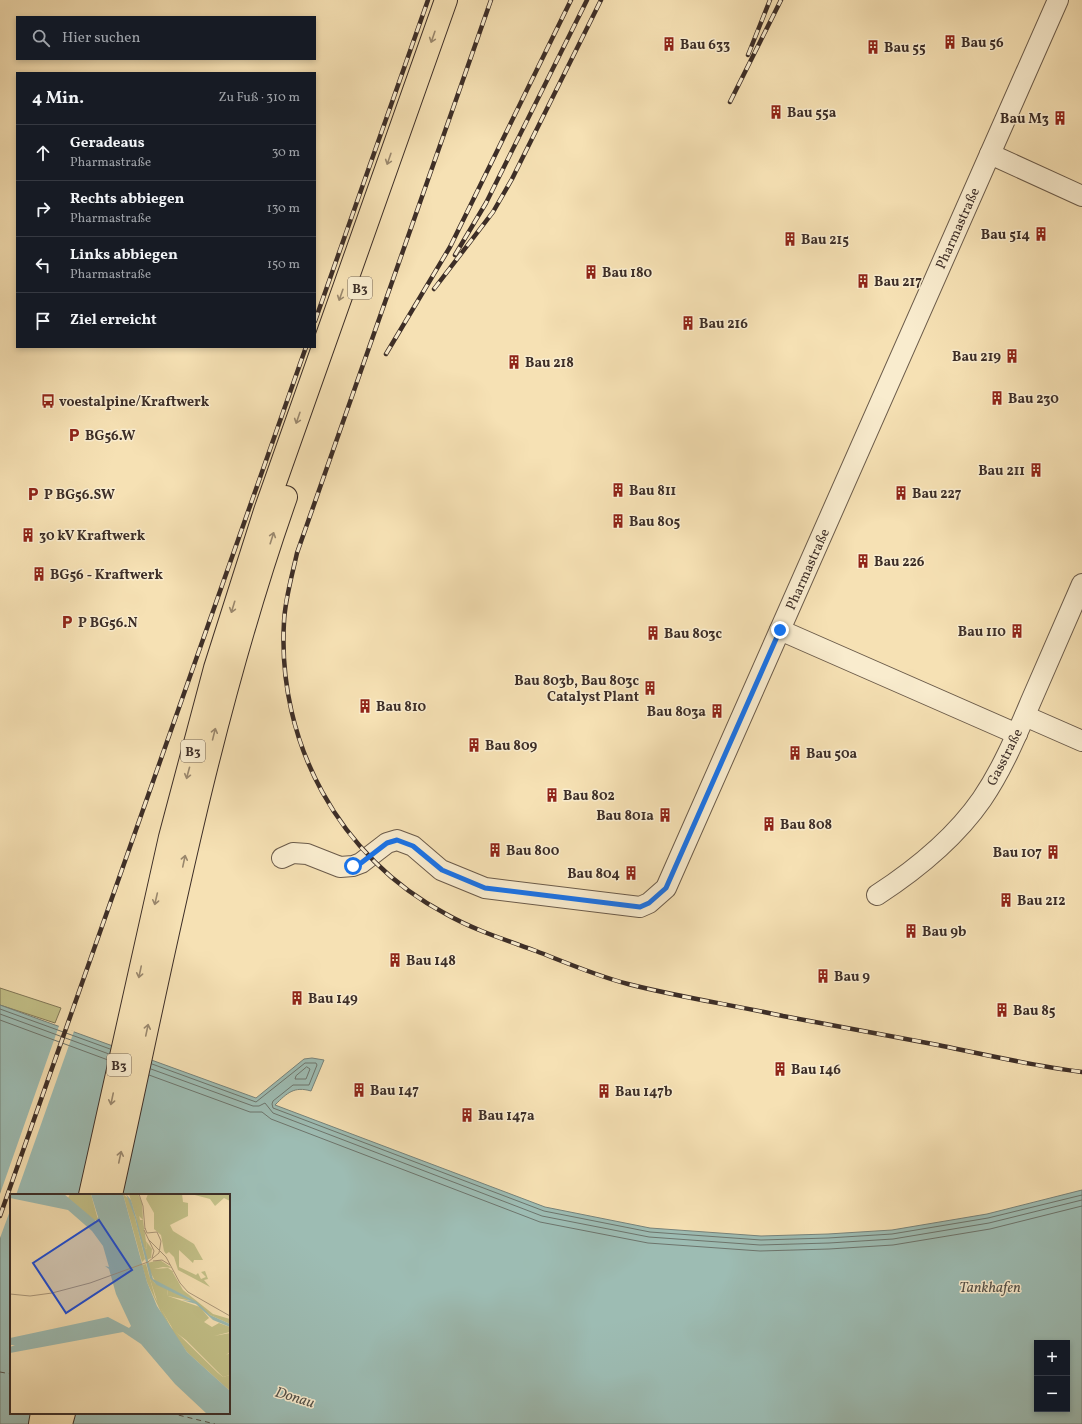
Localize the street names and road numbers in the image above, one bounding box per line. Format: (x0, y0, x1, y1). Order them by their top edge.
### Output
street label: Pharmastraße (932, 184, 985, 272)
road number: B3 (348, 277, 372, 299)
street label: Pharmastraße (782, 525, 835, 613)
street label: Gasstraße (983, 725, 1028, 790)
road number: B3 (181, 740, 205, 762)
road number: B3 (107, 1054, 131, 1076)

